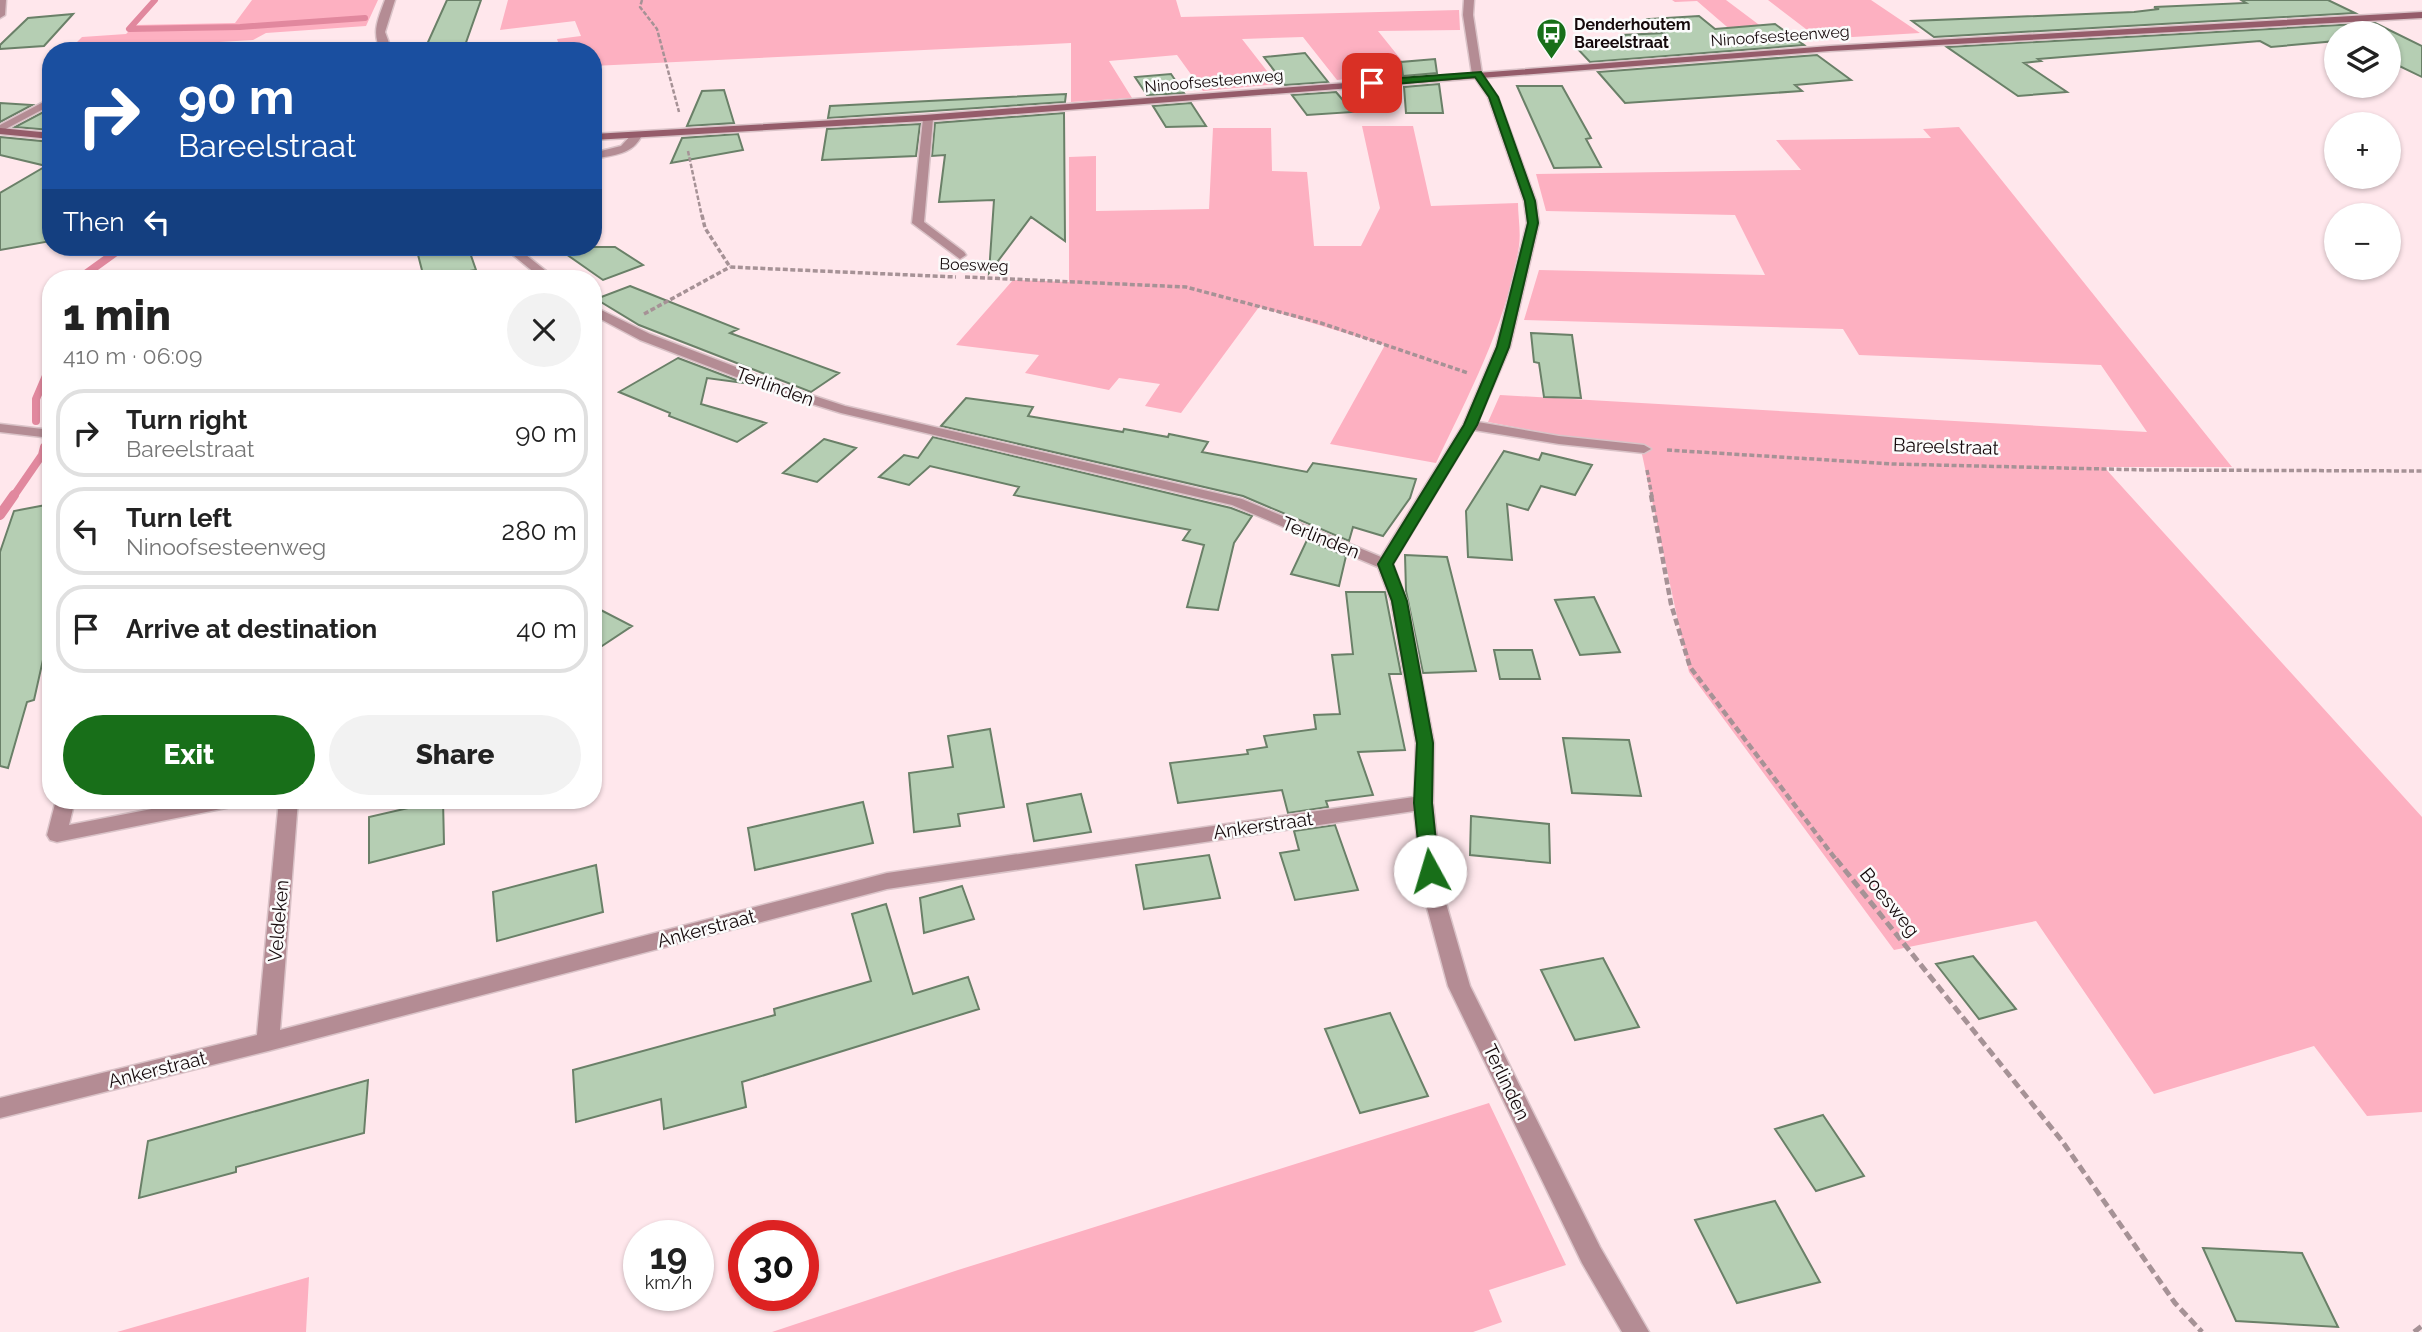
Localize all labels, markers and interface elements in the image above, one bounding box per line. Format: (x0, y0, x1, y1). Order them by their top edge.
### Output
place label: Denderhoutem Bareelstraat (1574, 15, 1691, 52)
bus stop icon: Denderhoutem Bareelstraat (1534, 16, 1568, 60)
map controls (2324, 21, 2401, 280)
button: layers (2324, 21, 2401, 98)
street label: Ninoofsesteenweg (1710, 22, 1850, 50)
pin (1342, 53, 1402, 113)
icon: arrive (1353, 64, 1391, 102)
street label: Ninoofsesteenweg (1144, 65, 1284, 97)
text: 90 m (178, 68, 294, 125)
icon: right (63, 70, 154, 161)
button: + (2324, 112, 2401, 189)
text: Bareelstraat (178, 127, 357, 164)
icon: left (138, 203, 176, 241)
button: − (2324, 203, 2401, 280)
text: Then (63, 207, 124, 237)
street label: Boesweg (939, 254, 1009, 276)
text: 1 min (63, 291, 171, 340)
button: close (507, 293, 581, 367)
text: 410 m · 06:09 (63, 342, 202, 369)
street label: Terlinden (733, 362, 817, 410)
text: Turn right (126, 405, 247, 435)
icon: right (67, 414, 105, 452)
text: 90 m (515, 418, 577, 448)
street label: Bareelstraat (1893, 433, 2000, 459)
text: Bareelstraat (126, 435, 254, 462)
text: Turn left (126, 503, 232, 533)
street label: Terlinden (1279, 511, 1363, 563)
icon: left (67, 512, 105, 550)
text: 280 m (502, 516, 577, 546)
text: Ninoofsesteenweg (126, 533, 326, 560)
icon: arrive (67, 610, 105, 648)
text: Arrive at destination (126, 614, 377, 644)
text: 40 m (516, 614, 577, 644)
button: Exit (63, 715, 315, 795)
button: Share (329, 715, 581, 795)
street label: Ankerstraat (1212, 807, 1315, 843)
position arrow (1393, 834, 1467, 908)
street label: Boesweg (1856, 863, 1924, 941)
street label: Veldeken (263, 879, 293, 963)
street label: Ankerstraat (655, 904, 758, 952)
street label: Terlinden (1479, 1040, 1535, 1124)
street label: Ankerstraat (106, 1046, 209, 1092)
speed limit sign: 30 (728, 1220, 819, 1311)
text: 19 (650, 1236, 687, 1277)
text: km/h (645, 1272, 692, 1293)

